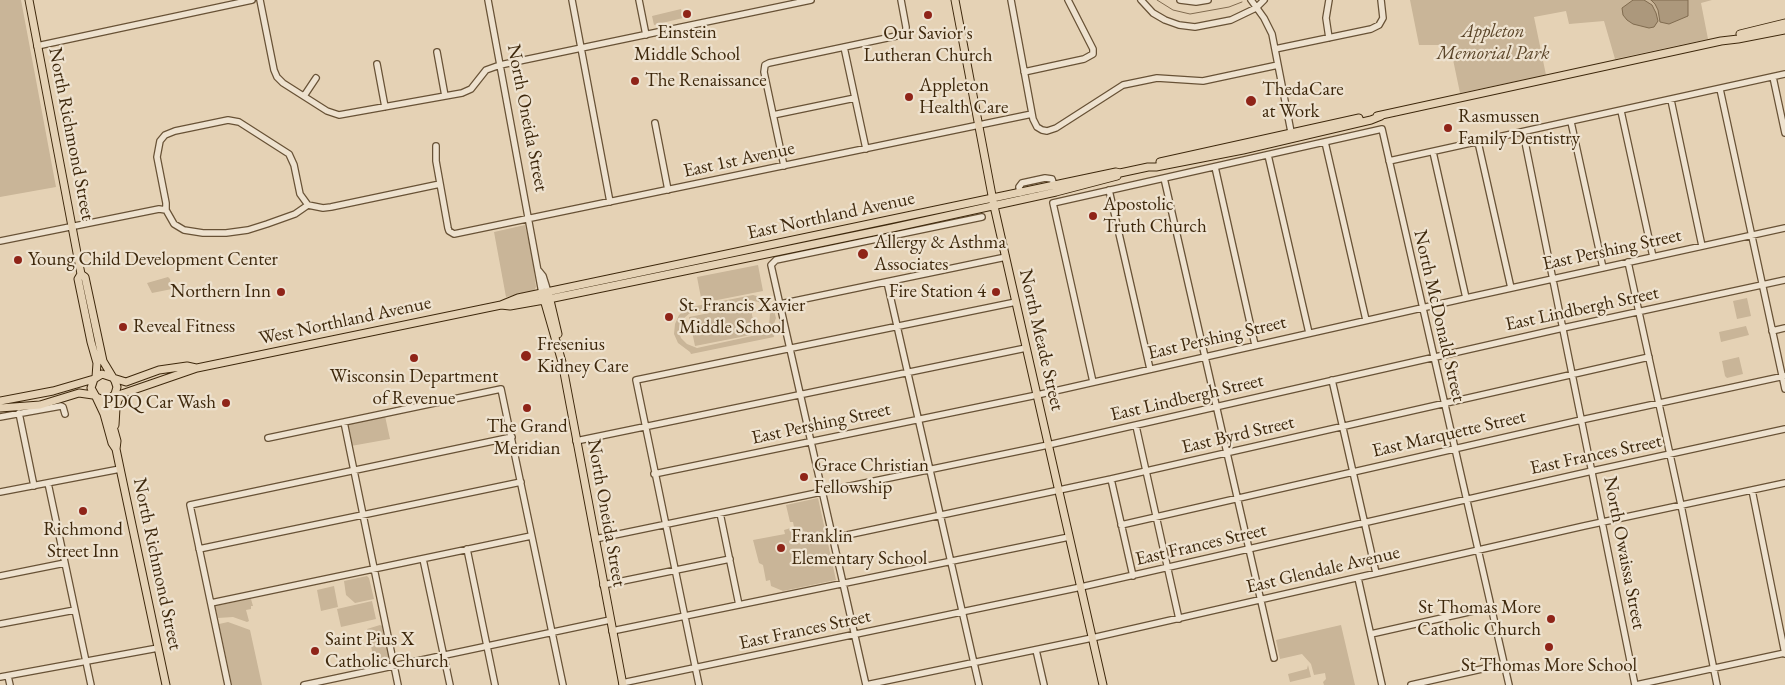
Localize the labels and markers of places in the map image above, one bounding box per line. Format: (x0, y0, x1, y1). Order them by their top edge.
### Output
marker: Einstein Middle School (681, 8, 693, 20)
marker: Our Savior's Lutheran Church (922, 9, 934, 21)
place label: Einstein Middle School (634, 22, 740, 66)
place label: Our Savior's Lutheran Church (863, 23, 993, 67)
place label: The Renaissance (645, 70, 767, 92)
marker: The Renaissance (629, 75, 641, 87)
place label: Appleton Health Care (919, 75, 1008, 119)
place label: ThedaCare at Work (1262, 79, 1344, 123)
marker: Appleton Health Care (903, 91, 915, 103)
marker: ThedaCare at Work (1244, 94, 1258, 108)
place label: Rasmussen Family Dentistry (1458, 106, 1580, 150)
marker: Rasmussen Family Dentistry (1442, 122, 1454, 134)
place label: Apostolic Truth Church (1103, 194, 1207, 238)
marker: Apostolic Truth Church (1087, 210, 1099, 222)
place label: Allergy & Asthma Associates (874, 232, 1006, 276)
marker: Allergy & Asthma Associates (856, 247, 870, 261)
place label: Young Child Development Center (28, 249, 278, 271)
marker: Young Child Development Center (12, 254, 24, 266)
place label: Northern Inn (170, 281, 271, 303)
place label: Fire Station 4 (889, 281, 986, 303)
marker: Northern Inn (275, 286, 287, 298)
marker: Fire Station 4 (990, 286, 1002, 298)
place label: St. Francis Xavier Middle School (679, 295, 805, 339)
marker: St. Francis Xavier Middle School (663, 311, 675, 323)
place label: Reveal Fitness (133, 316, 235, 338)
marker: Reveal Fitness (117, 321, 129, 333)
place label: Fresenius Kidney Care (537, 334, 629, 378)
marker: Fresenius Kidney Care (519, 349, 533, 363)
marker: Wisconsin Department of Revenue (408, 352, 420, 364)
place label: Wisconsin Department of Revenue (330, 366, 498, 410)
place label: PDQ Car Wash (103, 392, 216, 414)
marker: PDQ Car Wash (220, 397, 232, 409)
marker: The Grand Meridian (521, 402, 533, 414)
place label: The Grand Meridian (486, 416, 568, 460)
place label: Grace Christian Fellowship (814, 455, 929, 499)
marker: Grace Christian Fellowship (798, 471, 810, 483)
marker: Richmond Street Inn (77, 505, 89, 517)
place label: Richmond Street Inn (43, 519, 123, 563)
place label: Franklin Elementary School (791, 526, 927, 570)
marker: Franklin Elementary School (775, 542, 787, 554)
place label: St Thomas More Catholic Church (1417, 597, 1541, 641)
marker: St Thomas More Catholic Church (1545, 613, 1557, 625)
place label: Saint Pius X Catholic Church (325, 629, 449, 673)
marker: St Thomas More School (1543, 641, 1555, 653)
marker: Saint Pius X Catholic Church (309, 645, 321, 657)
place label: St Thomas More School (1461, 655, 1637, 677)

